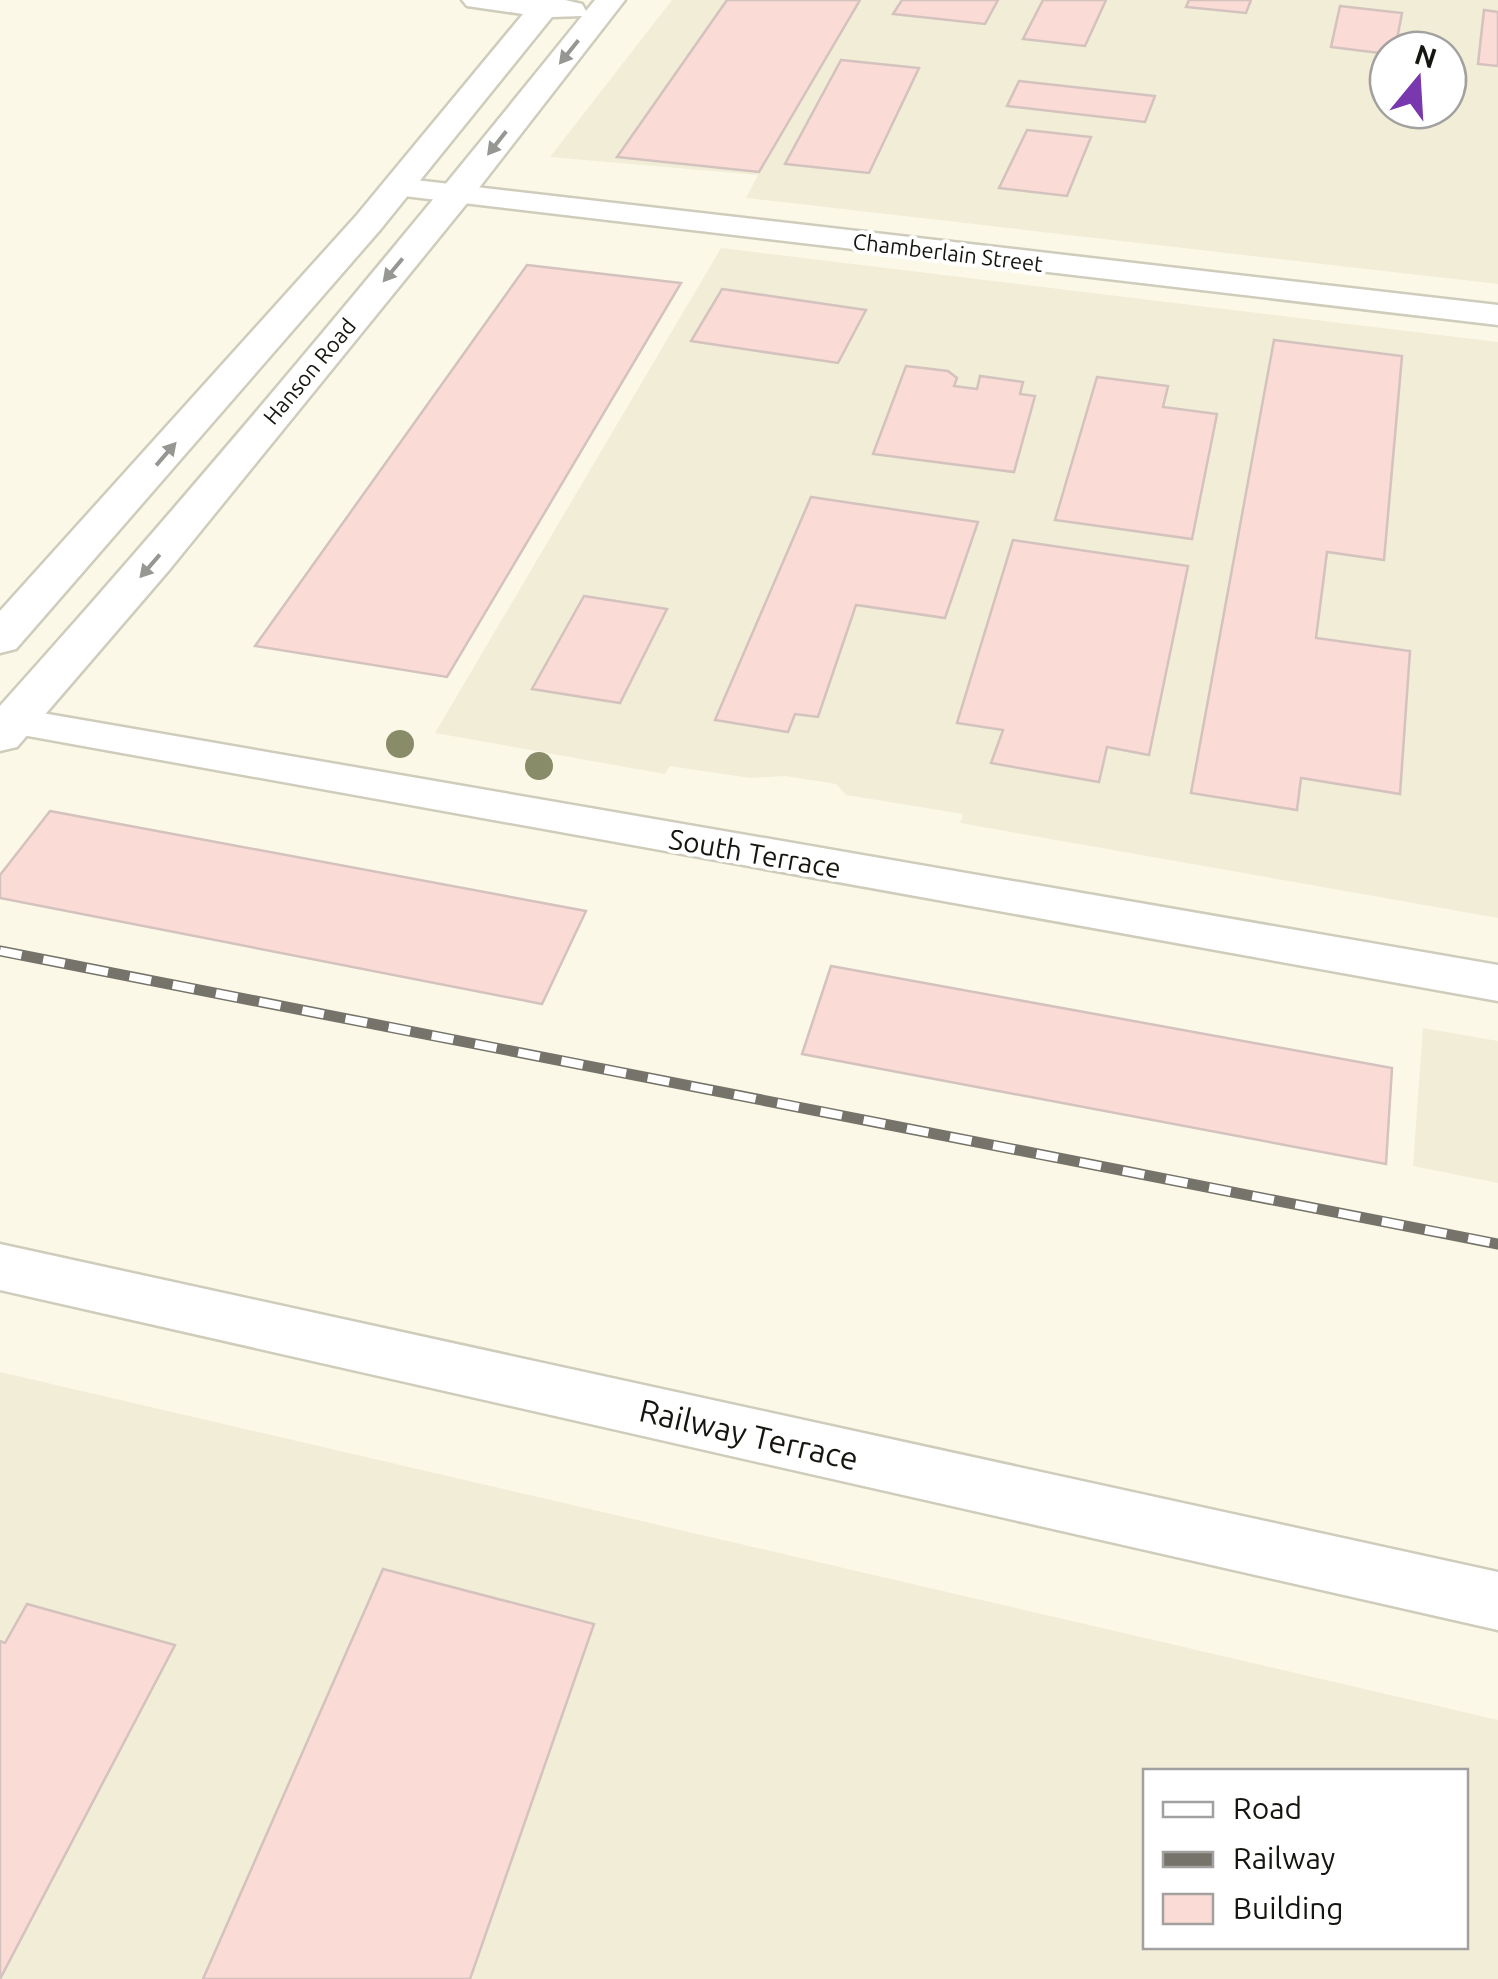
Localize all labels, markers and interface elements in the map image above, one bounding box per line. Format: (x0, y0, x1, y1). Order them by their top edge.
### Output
north arrow (1368, 30, 1468, 130)
one-way arrow (558, 38, 579, 64)
text: N (1411, 38, 1441, 74)
one-way arrow (487, 130, 507, 156)
street label: Chamberlain Street (852, 228, 1045, 276)
one-way arrow (383, 257, 405, 282)
street label: Hanson Road (258, 313, 360, 429)
one-way arrow (154, 442, 176, 467)
one-way arrow (139, 553, 161, 578)
street label: South Terrace (667, 823, 843, 883)
street label: Railway Terrace (636, 1391, 862, 1477)
legend (1143, 1769, 1468, 1949)
text: Road (1233, 1791, 1302, 1825)
text: Railway (1233, 1841, 1335, 1875)
text: Building (1233, 1891, 1344, 1925)

